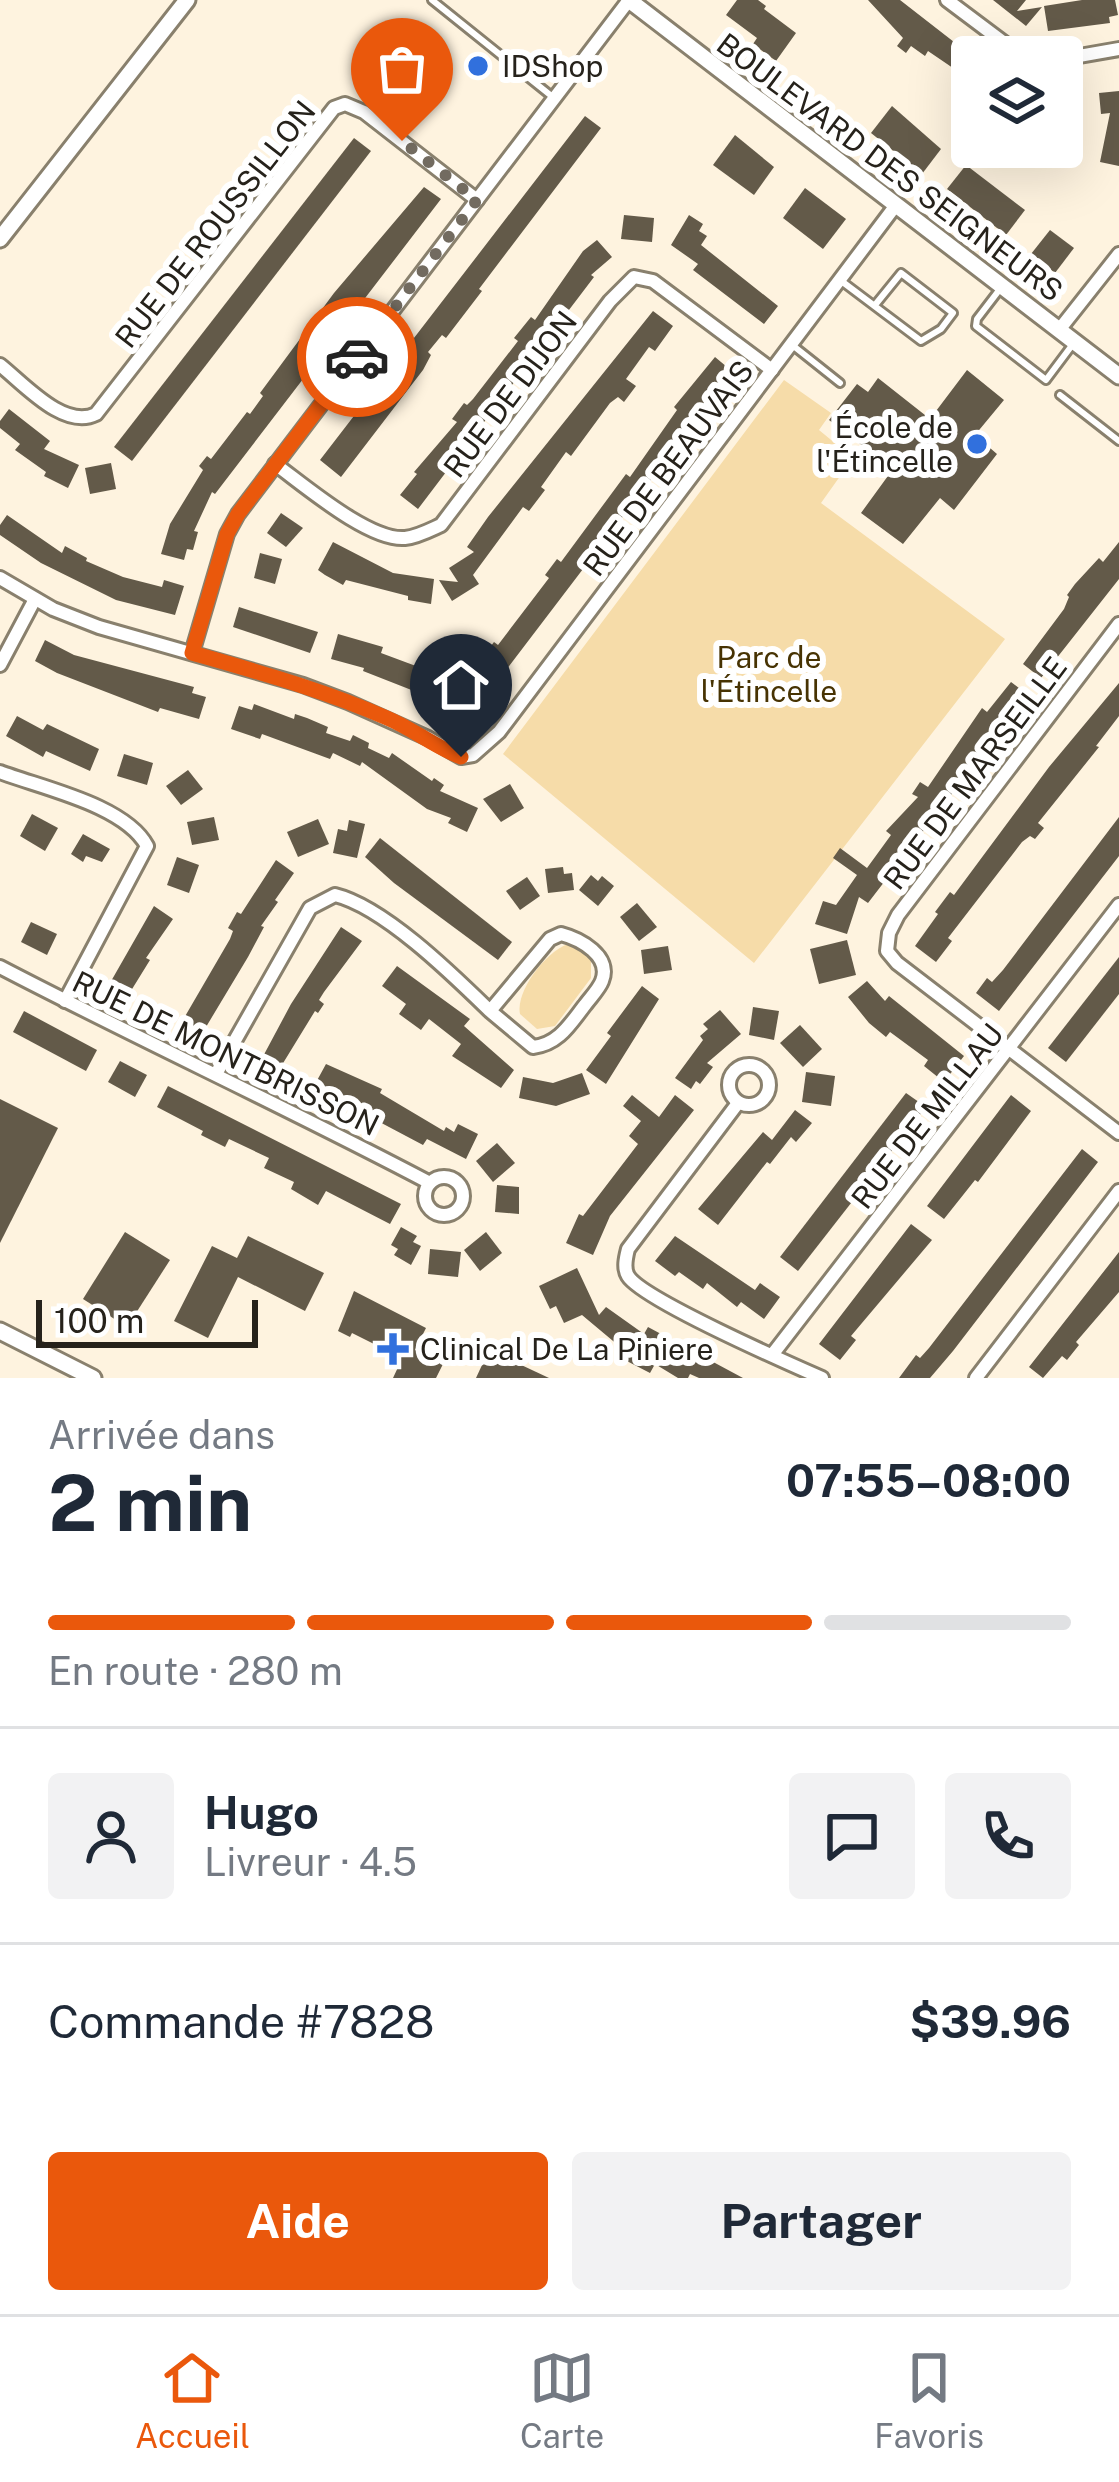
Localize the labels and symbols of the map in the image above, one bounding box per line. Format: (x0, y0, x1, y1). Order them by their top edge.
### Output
pin (351, 18, 453, 141)
street label: BOULEVARD DES SEIGNEURS (710, 25, 1070, 309)
place label: IDShop (502, 48, 603, 84)
marker: IDShop (465, 53, 491, 79)
street label: RUE DE ROUSSILLON (107, 93, 323, 355)
courier (297, 297, 417, 417)
street label: RUE DE DIJON (436, 304, 584, 484)
street label: RUE DE BEAUVAIS (575, 353, 761, 583)
place label: École de l'Étincelle (816, 409, 953, 479)
marker: École de l'Étincelle (964, 431, 990, 457)
pin (410, 634, 512, 757)
park label: Parc de l'Étincelle (701, 639, 837, 709)
street label: RUE DE MARSEILLE (876, 650, 1074, 896)
street label: RUE DE MONTBRISSON (67, 963, 385, 1143)
street label: RUE DE MILLAU (844, 1016, 1010, 1216)
scale bar (36, 1294, 258, 1347)
place label: Clinical De La Piniere (420, 1331, 714, 1367)
marker: Clinical De La Piniere (377, 1333, 409, 1365)

